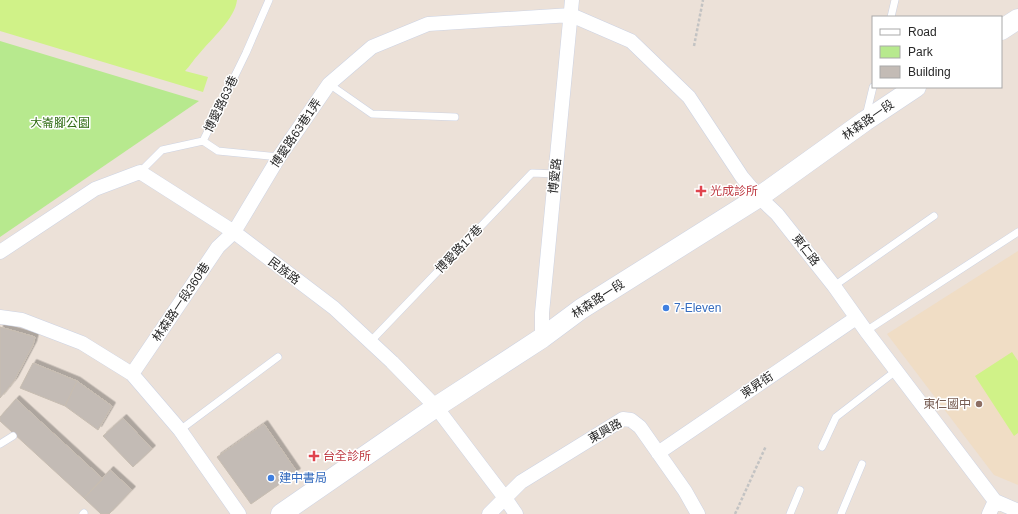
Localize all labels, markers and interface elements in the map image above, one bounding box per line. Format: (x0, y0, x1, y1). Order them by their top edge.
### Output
legend (872, 16, 1002, 88)
text: Road (908, 25, 937, 39)
text: Park (908, 45, 934, 59)
text: Building (908, 65, 951, 79)
street label: 博愛路63巷 (201, 73, 241, 135)
street label: 博愛路63巷1弄 (268, 96, 324, 170)
street label: 林森路一段 (839, 97, 897, 143)
park label: 大崙腳公園 (30, 116, 90, 130)
street label: 博愛路 (546, 157, 564, 195)
place label: 光成診所 (710, 184, 758, 198)
marker: 光成診所 (695, 185, 707, 197)
street label: 博愛路17巷 (433, 222, 485, 276)
street label: 東仁路 (789, 232, 823, 268)
street label: 民族路 (265, 255, 303, 287)
street label: 林森路一段360巷 (149, 260, 213, 344)
street label: 林森路一段 (569, 277, 627, 321)
place label: 7-Eleven (674, 301, 721, 315)
marker: 7-Eleven (661, 303, 671, 313)
street label: 東昇街 (738, 369, 776, 401)
place label: 東仁國中 (923, 397, 971, 411)
marker: 東仁國中 (974, 399, 984, 409)
street label: 東興路 (586, 416, 624, 446)
place label: 台全診所 (323, 449, 371, 463)
marker: 台全診所 (308, 450, 320, 462)
place label: 建中書局 (279, 471, 327, 485)
marker: 建中書局 (266, 473, 276, 483)

